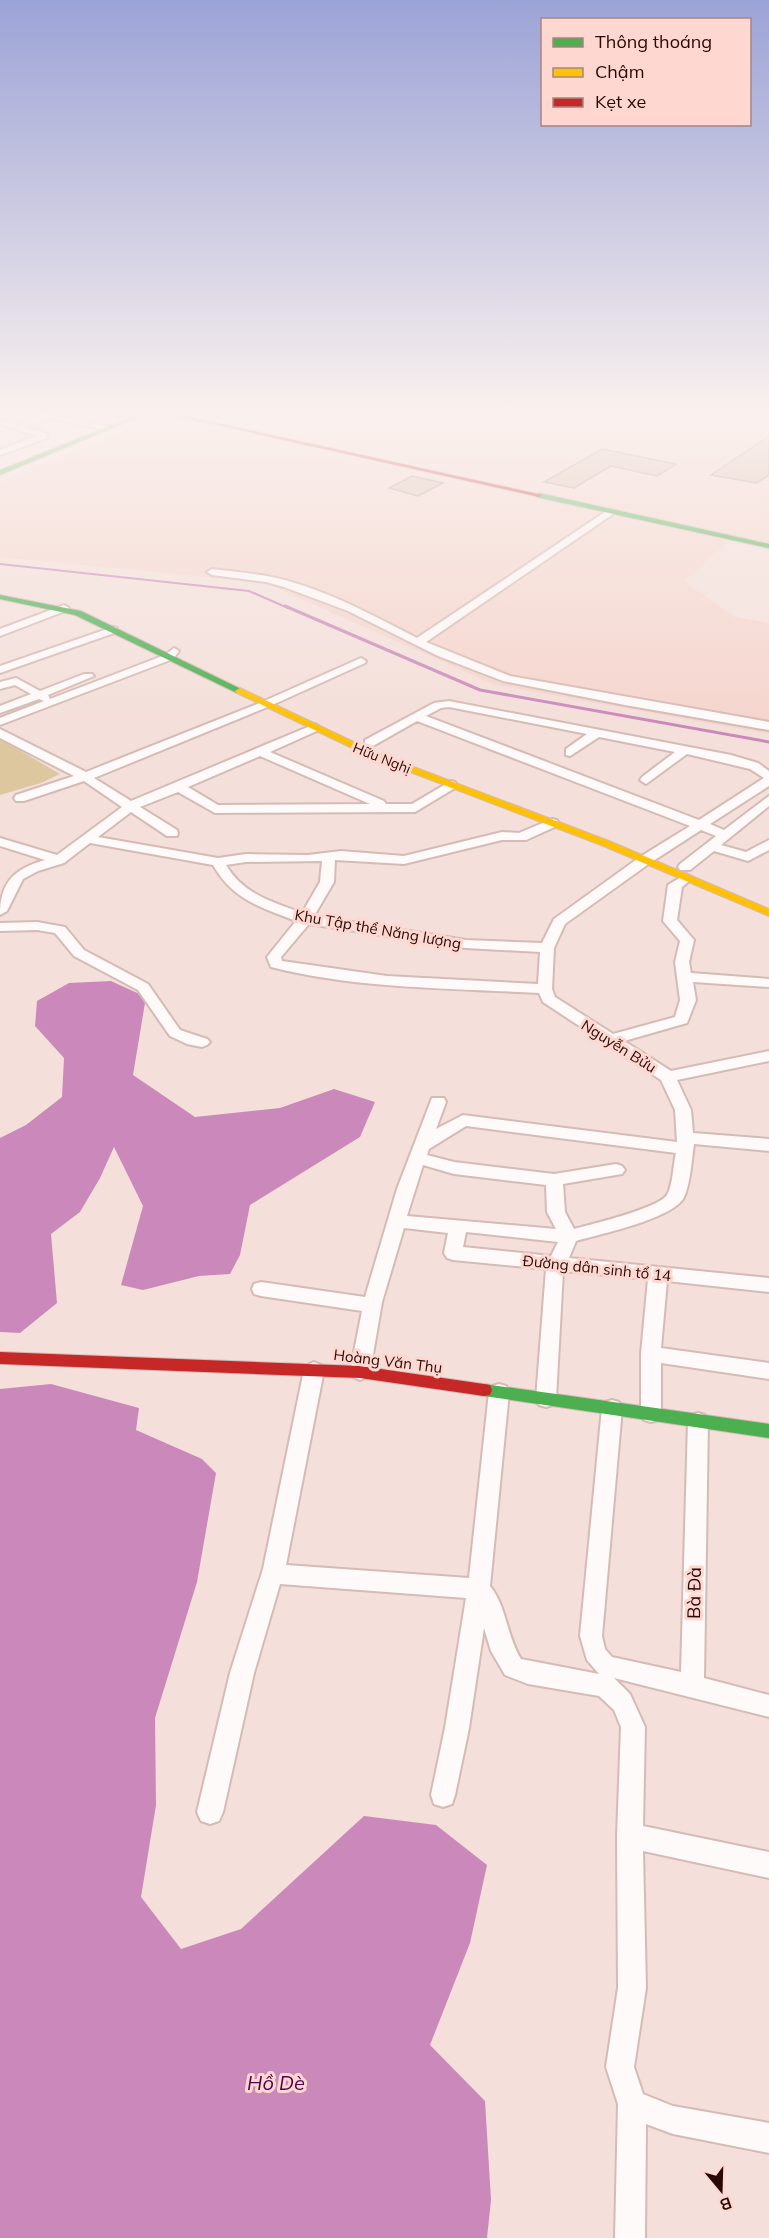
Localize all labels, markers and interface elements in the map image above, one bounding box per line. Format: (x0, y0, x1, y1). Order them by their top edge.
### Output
legend (541, 18, 751, 126)
text: Thông thoáng (595, 30, 712, 53)
text: Chậm (595, 60, 644, 83)
text: Kẹt xe (595, 90, 646, 113)
street label: Hữu Nghị (350, 738, 414, 778)
street label: Khu Tập thể Năng lượng (293, 905, 463, 953)
street label: Nguyễn Bửu (578, 1015, 660, 1077)
street label: Đường dân sinh tổ 14 (522, 1251, 672, 1285)
street label: Hoàng Văn Thụ (333, 1345, 443, 1377)
street label: Bà Đà (682, 1567, 706, 1619)
water label: Hồ Dè (247, 2070, 305, 2095)
north arrow (691, 2160, 751, 2220)
text: B (717, 2193, 734, 2215)

